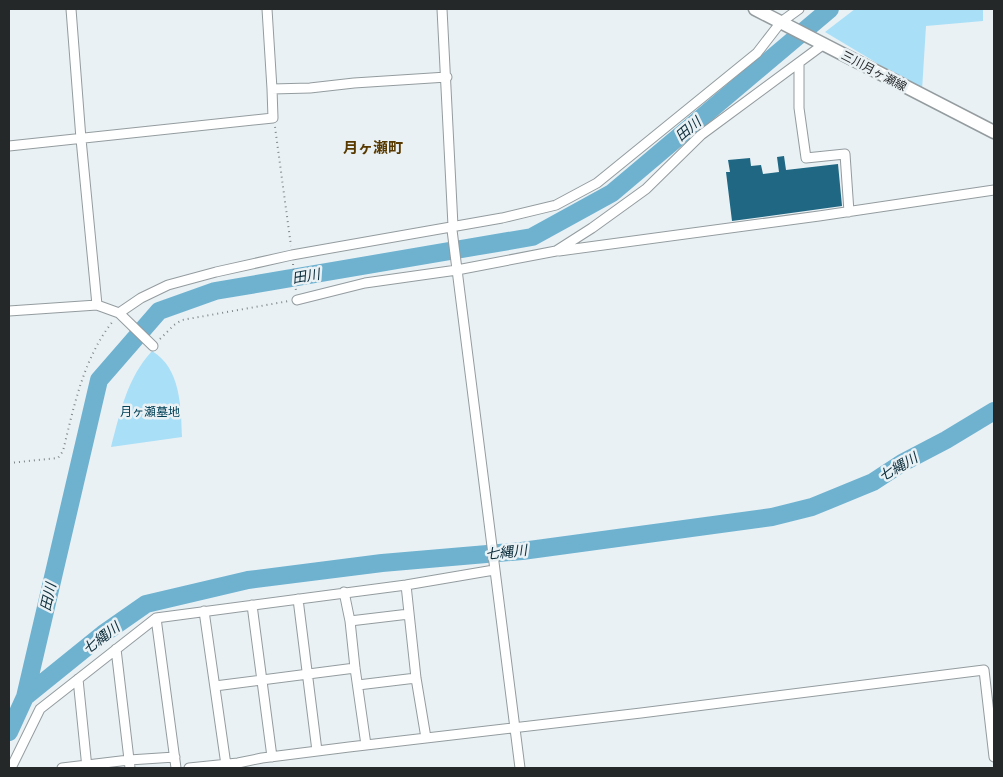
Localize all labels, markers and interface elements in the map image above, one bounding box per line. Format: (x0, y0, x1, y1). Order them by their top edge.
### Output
street label: 三川月ヶ瀬線 (839, 48, 909, 94)
water label: 田川 (672, 113, 705, 144)
district label: 月ヶ瀬町 (343, 139, 403, 156)
water label: 田川 (291, 265, 323, 286)
park label: 月ヶ瀬墓地 (120, 405, 180, 419)
water label: 七縄川 (876, 449, 922, 484)
water label: 七縄川 (484, 542, 530, 562)
water label: 田川 (37, 580, 59, 612)
water label: 七縄川 (79, 618, 124, 657)

